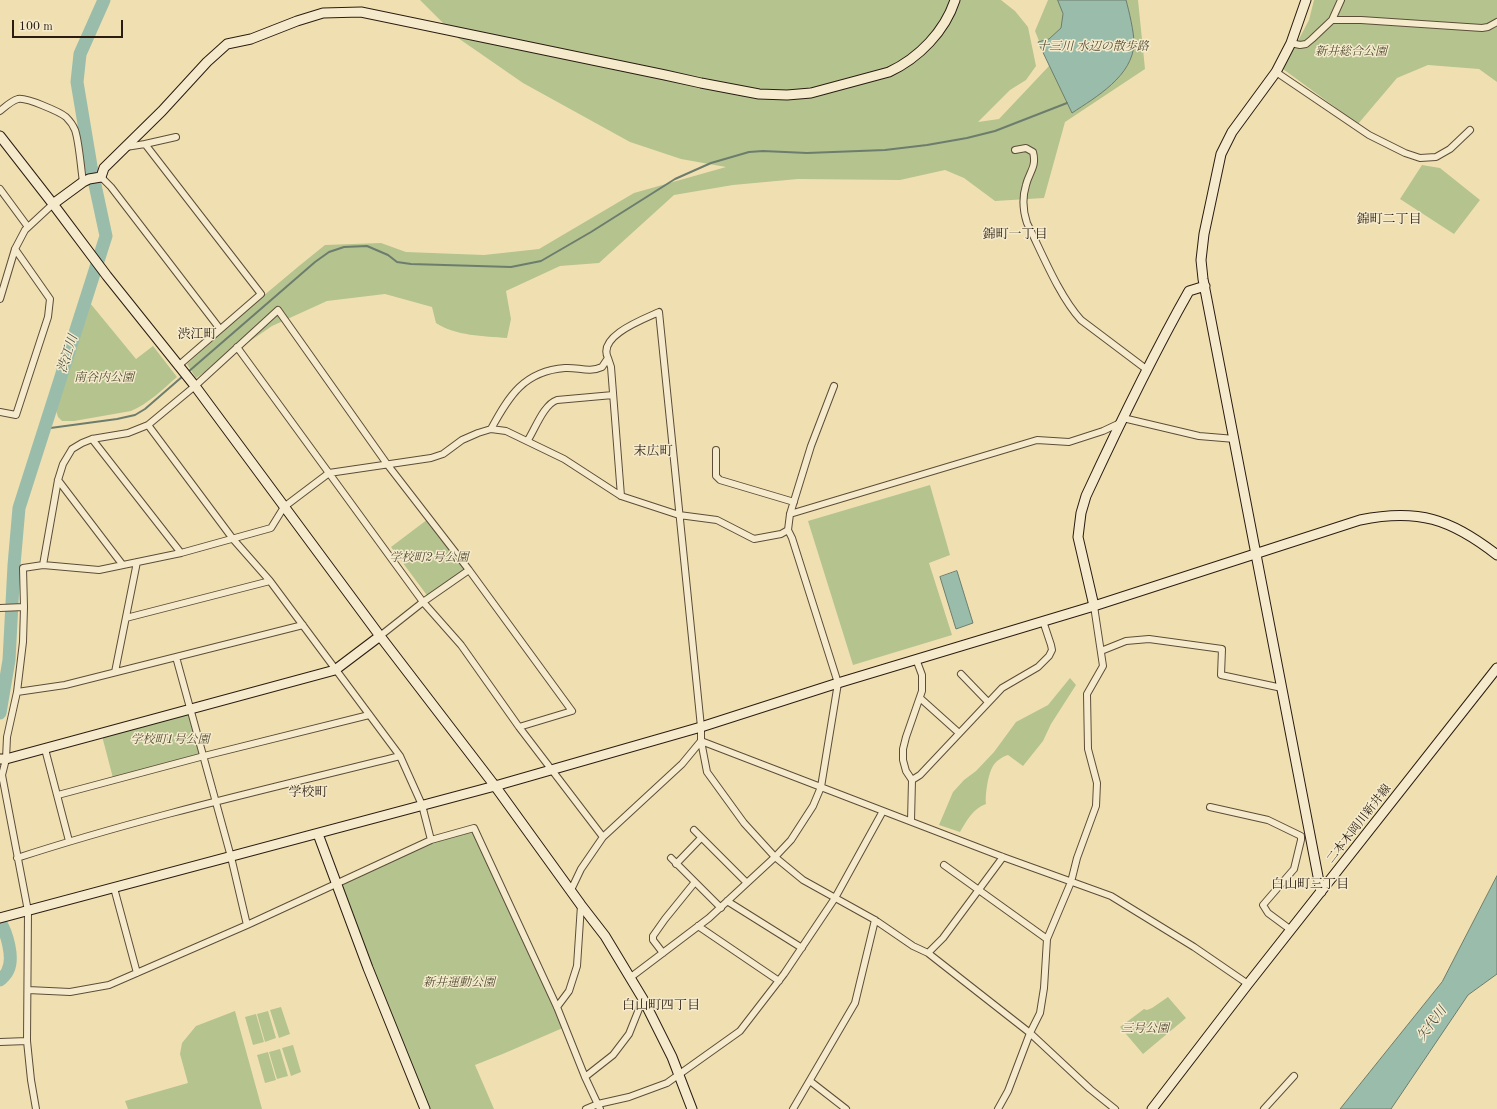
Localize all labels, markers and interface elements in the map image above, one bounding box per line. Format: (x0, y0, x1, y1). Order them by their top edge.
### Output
scale bar (14, 12, 125, 38)
text: 100 m (19, 21, 53, 33)
park label: 十三川 水辺の散歩路 (1037, 40, 1149, 54)
park label: 新井総合公園 (1315, 45, 1387, 59)
district label: 錦町二丁目 (1357, 212, 1421, 228)
district label: 錦町一丁目 (983, 227, 1047, 243)
district label: 渋江町 (178, 327, 216, 343)
water label: 渋江川 (55, 333, 81, 375)
park label: 南谷内公園 (74, 371, 134, 385)
district label: 末広町 (634, 444, 672, 460)
park label: 学校町2号公園 (390, 551, 468, 565)
park label: 学校町1号公園 (131, 733, 209, 747)
street label: 二本木岡川新井線 (1324, 782, 1394, 866)
district label: 学校町 (289, 785, 327, 801)
district label: 白山町三丁目 (1271, 877, 1349, 893)
park label: 新井運動公園 (423, 976, 495, 990)
district label: 白山町四丁目 (622, 998, 700, 1014)
water label: 矢代川 (1414, 1004, 1450, 1044)
park label: 三号公園 (1121, 1022, 1169, 1036)

